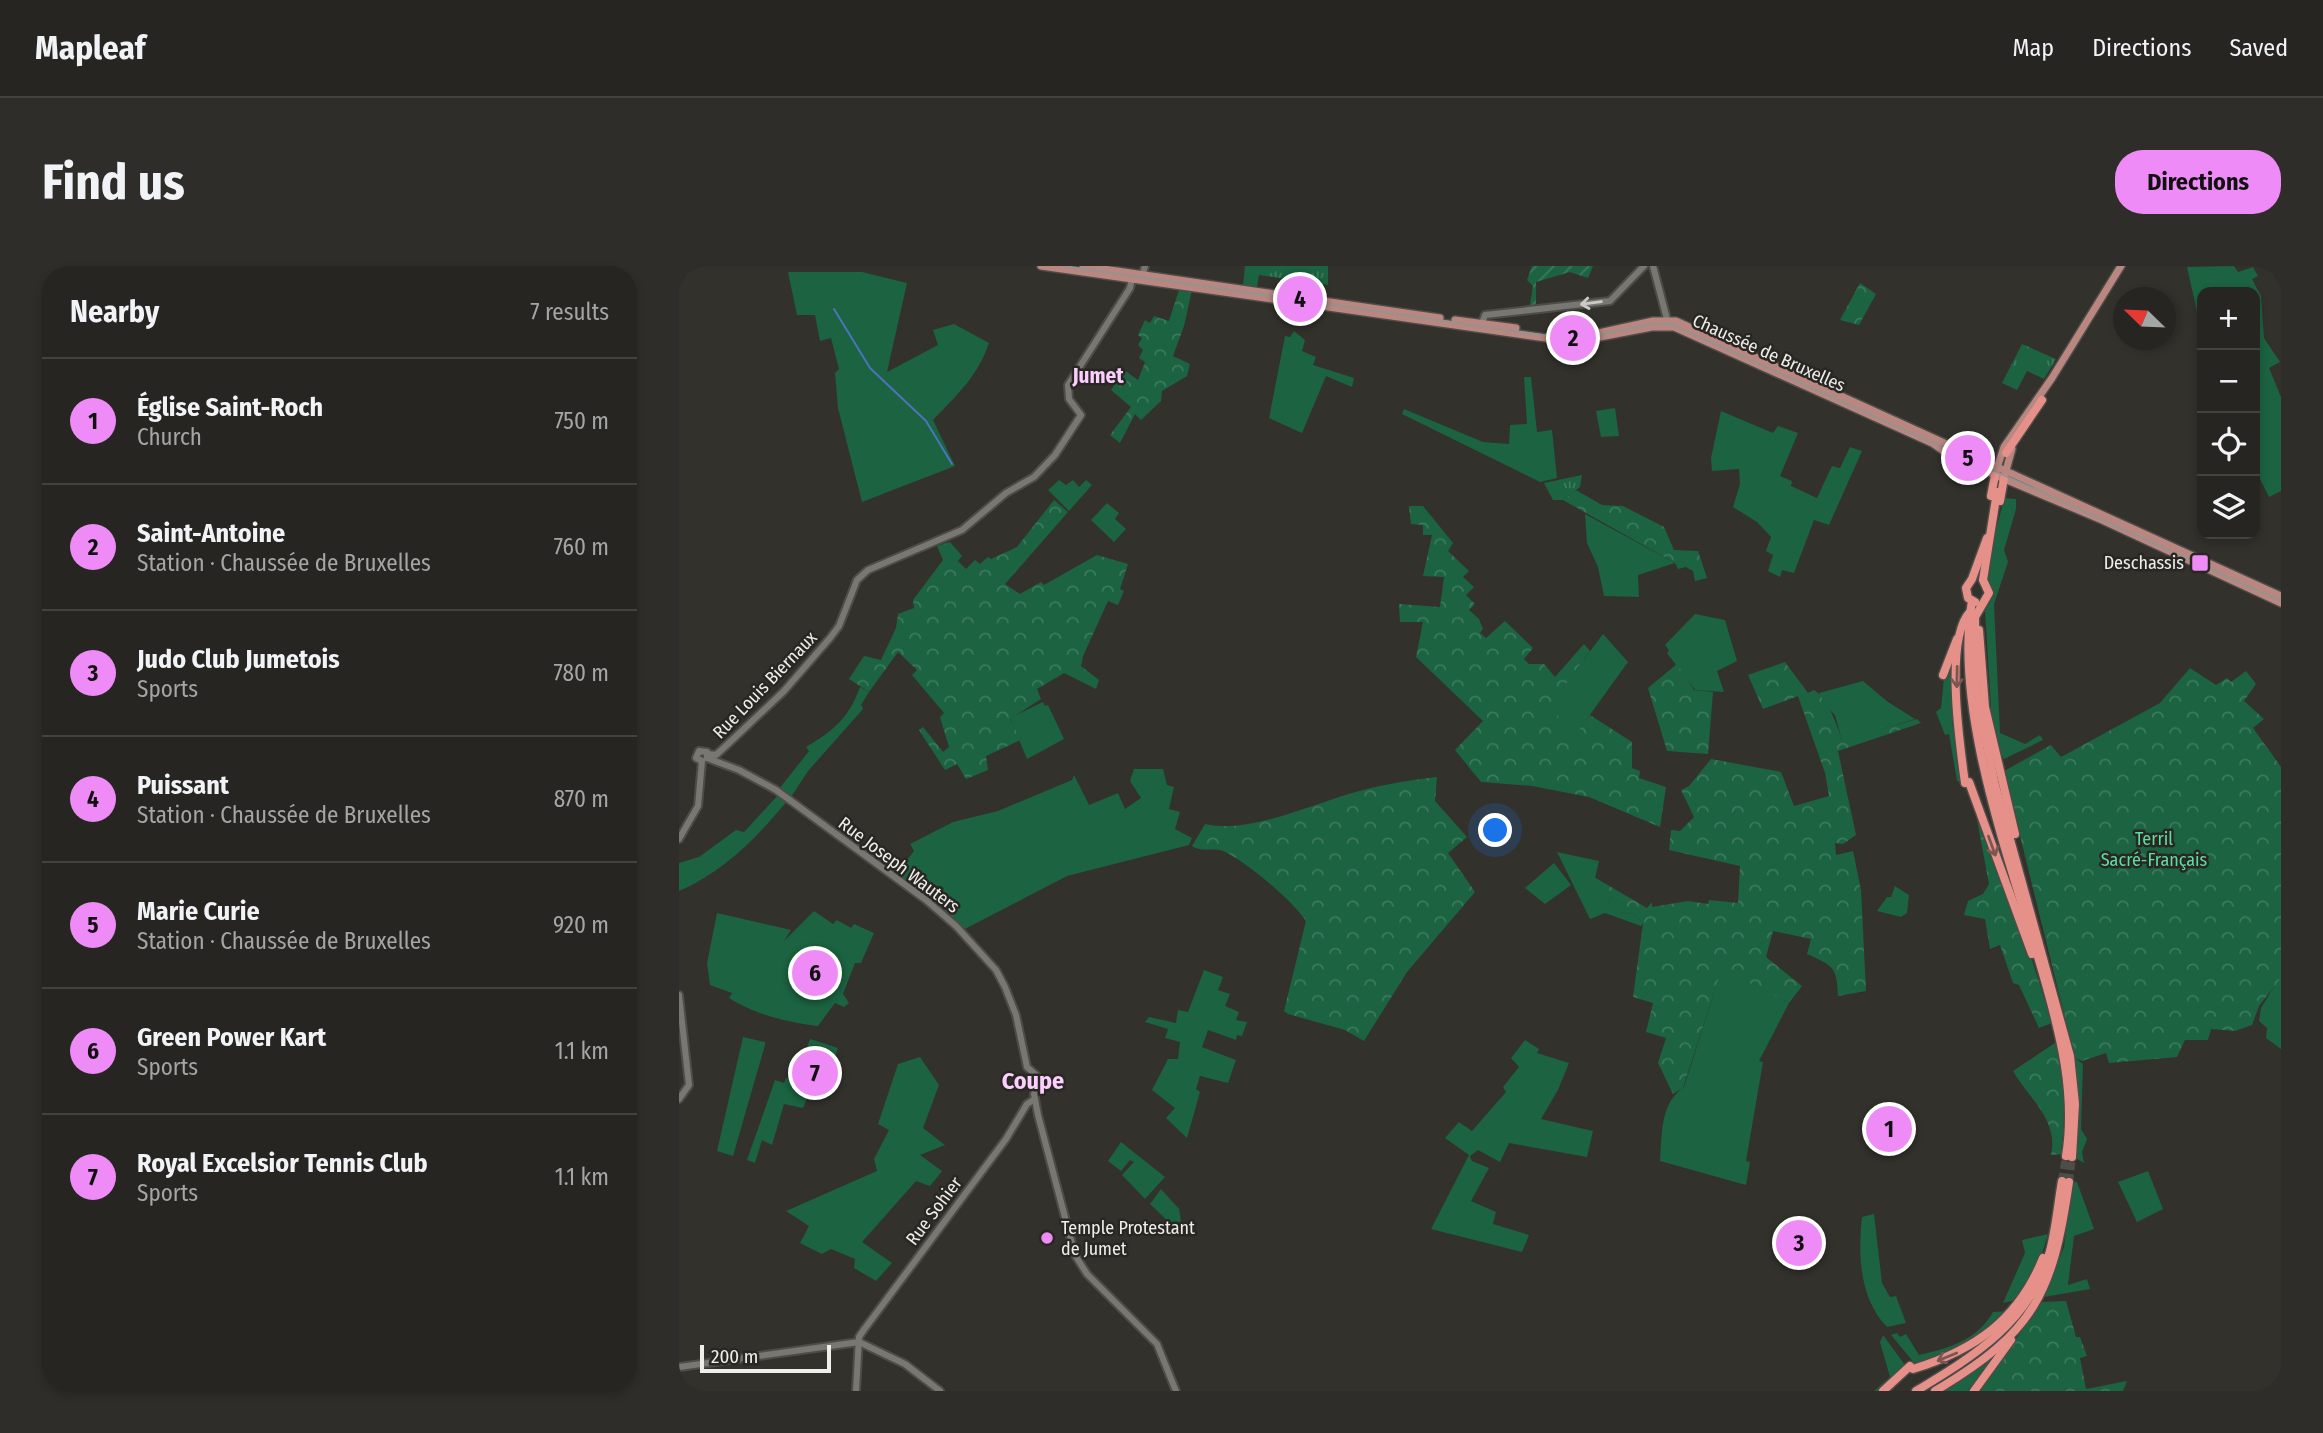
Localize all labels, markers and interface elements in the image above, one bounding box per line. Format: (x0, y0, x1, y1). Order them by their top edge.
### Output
text: Mapleaf (35, 28, 146, 68)
text: Map (2013, 34, 2054, 62)
text: Directions (2092, 34, 2191, 62)
text: Saved (2229, 34, 2288, 62)
button: Directions (2115, 150, 2281, 214)
text: Find us (42, 153, 185, 212)
pin: 4 (1277, 273, 1323, 325)
north arrow (2113, 287, 2176, 350)
map controls (2197, 287, 2260, 539)
button: + (2197, 287, 2260, 350)
text: Nearby (70, 294, 159, 330)
one-way arrow (1580, 297, 1603, 310)
text: 7 results (530, 298, 609, 326)
street label: Chaussée de Bruxelles (1689, 309, 1849, 397)
pin: 2 (1550, 312, 1596, 364)
button: − (2197, 350, 2260, 413)
district label: Jumet (1071, 363, 1124, 389)
text: Église Saint-Roch (137, 392, 323, 423)
text: 1 (88, 407, 98, 435)
text: 750 m (554, 407, 609, 435)
button: locate (2197, 413, 2260, 476)
text: Church (137, 423, 202, 451)
pin: 5 (1945, 432, 1991, 484)
button: layers (2197, 476, 2260, 539)
text: Saint-Antoine (137, 518, 285, 549)
text: 2 (88, 533, 98, 561)
text: 760 m (554, 533, 609, 561)
text: Station · Chaussée de Bruxelles (137, 549, 431, 577)
place label: Deschassis (2104, 552, 2184, 574)
marker: Deschassis (2190, 553, 2210, 573)
street label: Rue Louis Biernaux (708, 627, 822, 743)
text: Judo Club Jumetois (137, 644, 340, 675)
text: 3 (88, 659, 98, 687)
text: 780 m (554, 659, 609, 687)
one-way arrow (1950, 665, 1963, 688)
text: Sports (137, 675, 198, 703)
text: Puissant (137, 770, 229, 801)
text: 4 (87, 785, 99, 813)
text: 870 m (554, 785, 609, 813)
text: Station · Chaussée de Bruxelles (137, 801, 431, 829)
street label: Rue Joseph Wauters (834, 812, 964, 918)
your location (1478, 813, 1512, 847)
park label: Terril Sacré-Français (2101, 828, 2208, 871)
one-way arrow (1987, 835, 2000, 857)
text: Marie Curie (137, 896, 260, 927)
text: 5 (87, 911, 99, 939)
text: 920 m (553, 911, 609, 939)
text: Station · Chaussée de Bruxelles (137, 927, 431, 955)
pin: 6 (792, 947, 838, 999)
text: Green Power Kart (137, 1022, 326, 1053)
text: 6 (87, 1037, 99, 1065)
text: 1.1 km (555, 1037, 609, 1065)
pin: 7 (792, 1047, 838, 1099)
text: Sports (137, 1053, 198, 1081)
district label: Coupe (1002, 1067, 1064, 1095)
pin: 1 (1866, 1103, 1912, 1155)
text: Royal Excelsior Tennis Club (137, 1148, 428, 1179)
text: 7 (88, 1163, 98, 1191)
text: 1.1 km (555, 1163, 609, 1191)
street label: Rue Sohier (901, 1172, 967, 1250)
text: Sports (137, 1179, 198, 1207)
place label: Temple Protestant de Jumet (1061, 1217, 1195, 1260)
pin: 3 (1776, 1217, 1822, 1269)
marker: Temple Protestant de Jumet (1039, 1230, 1055, 1246)
scale bar (700, 1342, 831, 1374)
text: 200 m (711, 1345, 758, 1368)
one-way arrow (1937, 1352, 1958, 1365)

